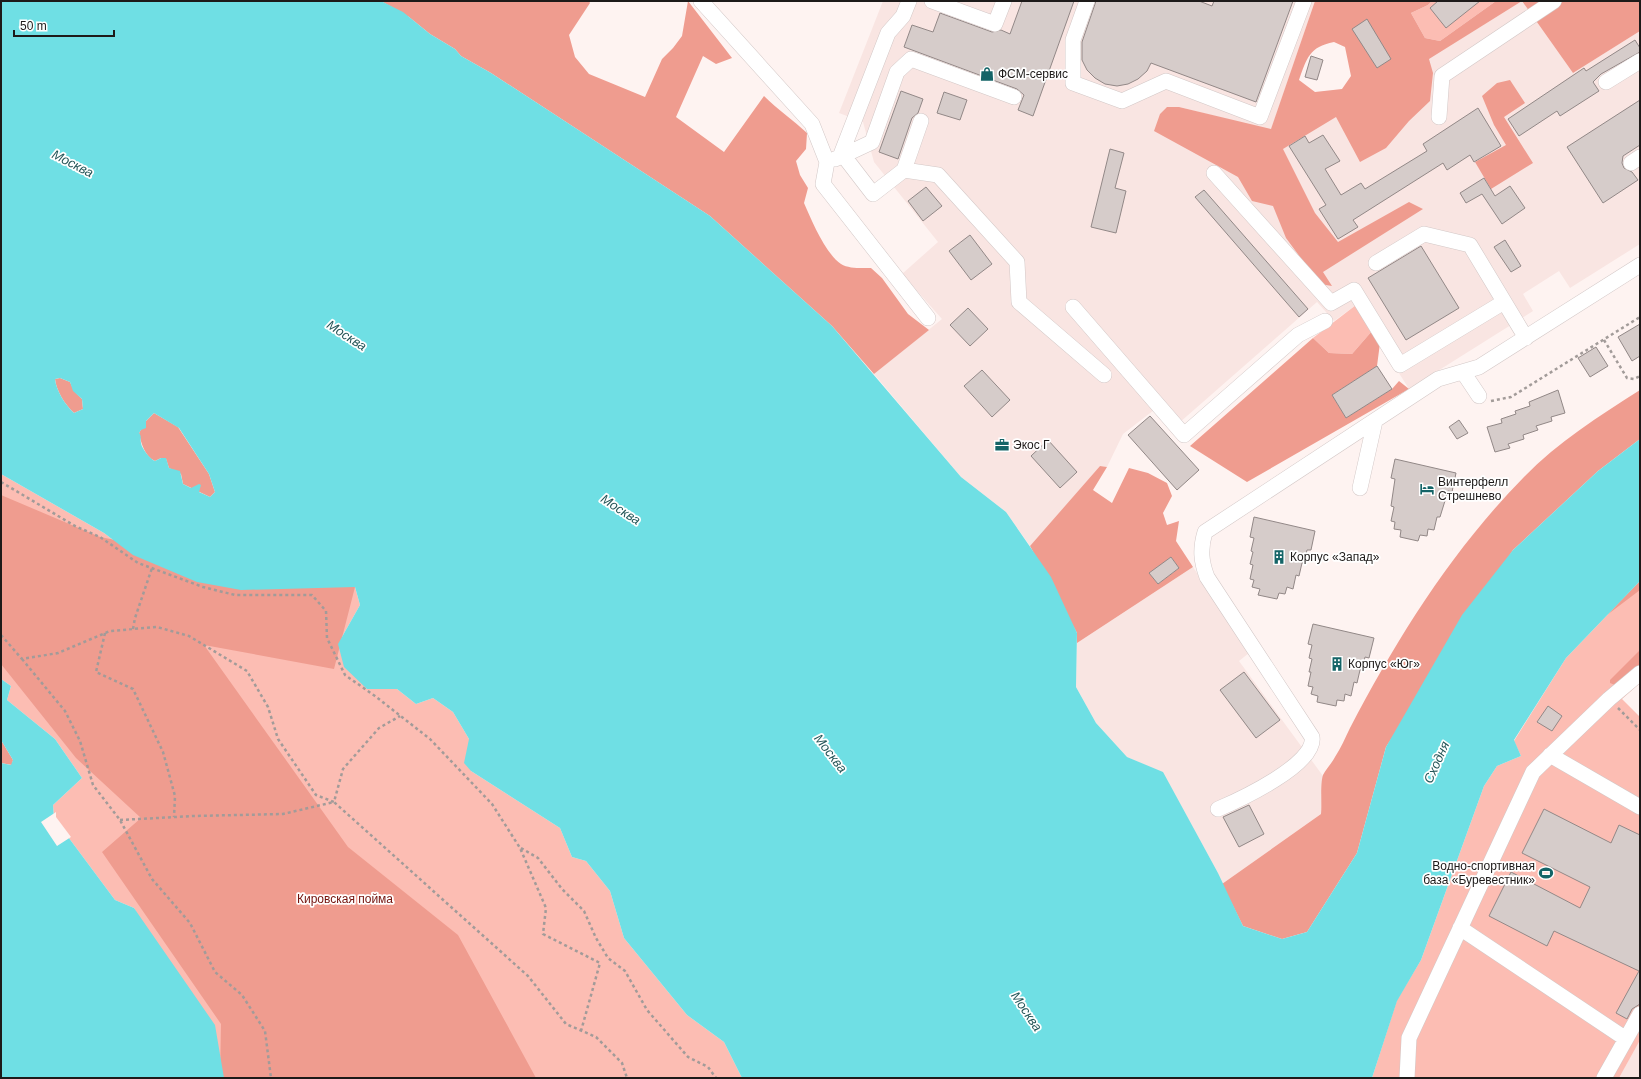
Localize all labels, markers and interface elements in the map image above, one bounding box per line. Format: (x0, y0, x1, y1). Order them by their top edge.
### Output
scale bar (14, 12, 114, 38)
text: 50 m (20, 19, 47, 33)
shop icon: ФСМ-сервис (979, 66, 995, 82)
place label: ФСМ-сервис (998, 67, 1068, 81)
water label: Москва (50, 147, 96, 180)
water label: Москва (324, 317, 369, 354)
office icon: Экос Г (994, 437, 1010, 453)
place label: Экос Г (1013, 438, 1050, 452)
place label: Винтерфелл Стрешнево (1438, 475, 1508, 503)
hotel icon: Винтерфелл Стрешнево (1419, 481, 1435, 497)
water label: Москва (598, 491, 643, 528)
building icon: Корпус «Запад» (1271, 549, 1287, 565)
place label: Корпус «Запад» (1290, 550, 1380, 564)
building icon: Корпус «Юг» (1329, 656, 1345, 672)
place label: Корпус «Юг» (1348, 657, 1420, 671)
water label: Москва (811, 731, 850, 775)
water label: Сходня (1421, 739, 1452, 785)
place label: Водно-спортивная база «Буревестник» (1423, 859, 1535, 887)
sports icon: Водно-спортивная база «Буревестник» (1538, 865, 1554, 881)
park label: Кировская пойма (297, 892, 393, 906)
water label: Москва (1008, 989, 1045, 1034)

